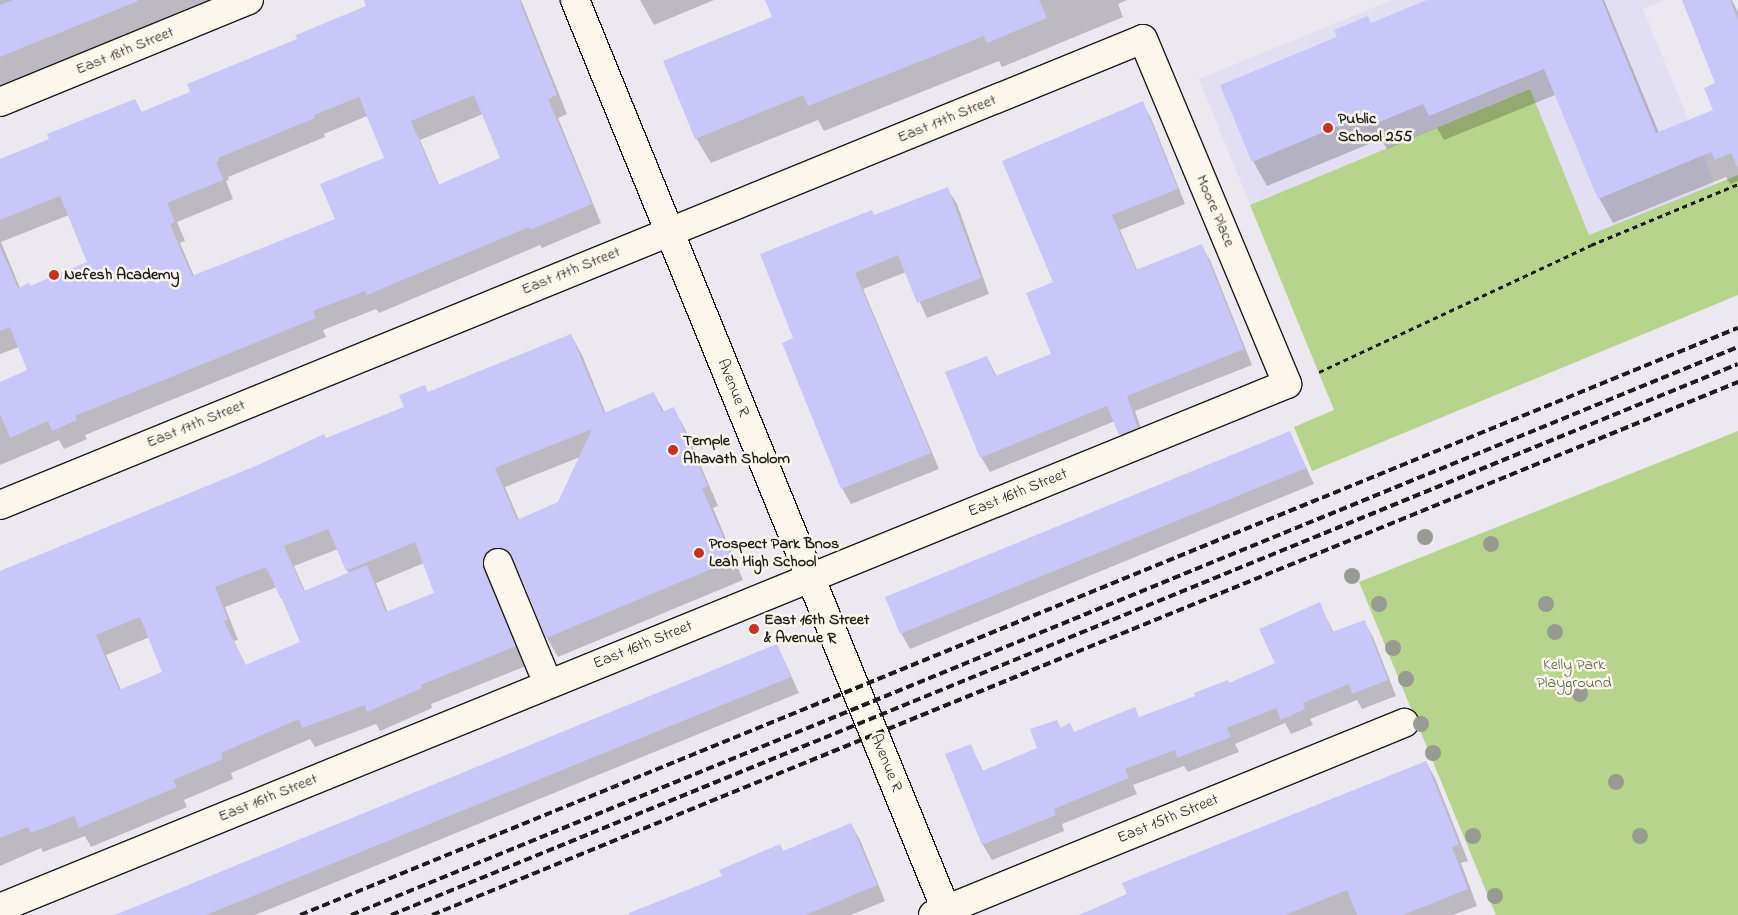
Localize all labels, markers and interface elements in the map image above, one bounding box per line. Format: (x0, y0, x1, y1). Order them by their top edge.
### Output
street label: East 18th Street (73, 23, 177, 79)
street label: East 17th Street (895, 90, 999, 148)
place label: Public School 255 (1338, 109, 1412, 147)
marker: Public School 255 (1322, 122, 1334, 134)
street label: Moore Place (1191, 172, 1239, 250)
street label: East 17th Street (519, 242, 623, 300)
place label: Nefesh Academy (64, 265, 179, 285)
marker: Nefesh Academy (48, 269, 60, 281)
street label: Avenue R (713, 356, 753, 420)
street label: East 17th Street (144, 395, 248, 453)
place label: Temple Ahavath Sholom (683, 431, 790, 469)
marker: Temple Ahavath Sholom (667, 444, 679, 456)
street label: East 16th Street (966, 464, 1070, 522)
place label: Prospect Park Bnos Leah High School (709, 534, 839, 572)
marker: Prospect Park Bnos Leah High School (693, 547, 705, 559)
place label: East 16th Street & Avenue R (764, 610, 869, 648)
street label: East 16th Street (591, 616, 695, 674)
marker: East 16th Street & Avenue R (748, 623, 760, 635)
park label: Kelly Park Playground (1537, 655, 1611, 693)
street label: Avenue R (866, 731, 906, 795)
street label: East 16th Street (216, 769, 320, 827)
street label: East 15th Street (1115, 790, 1221, 848)

